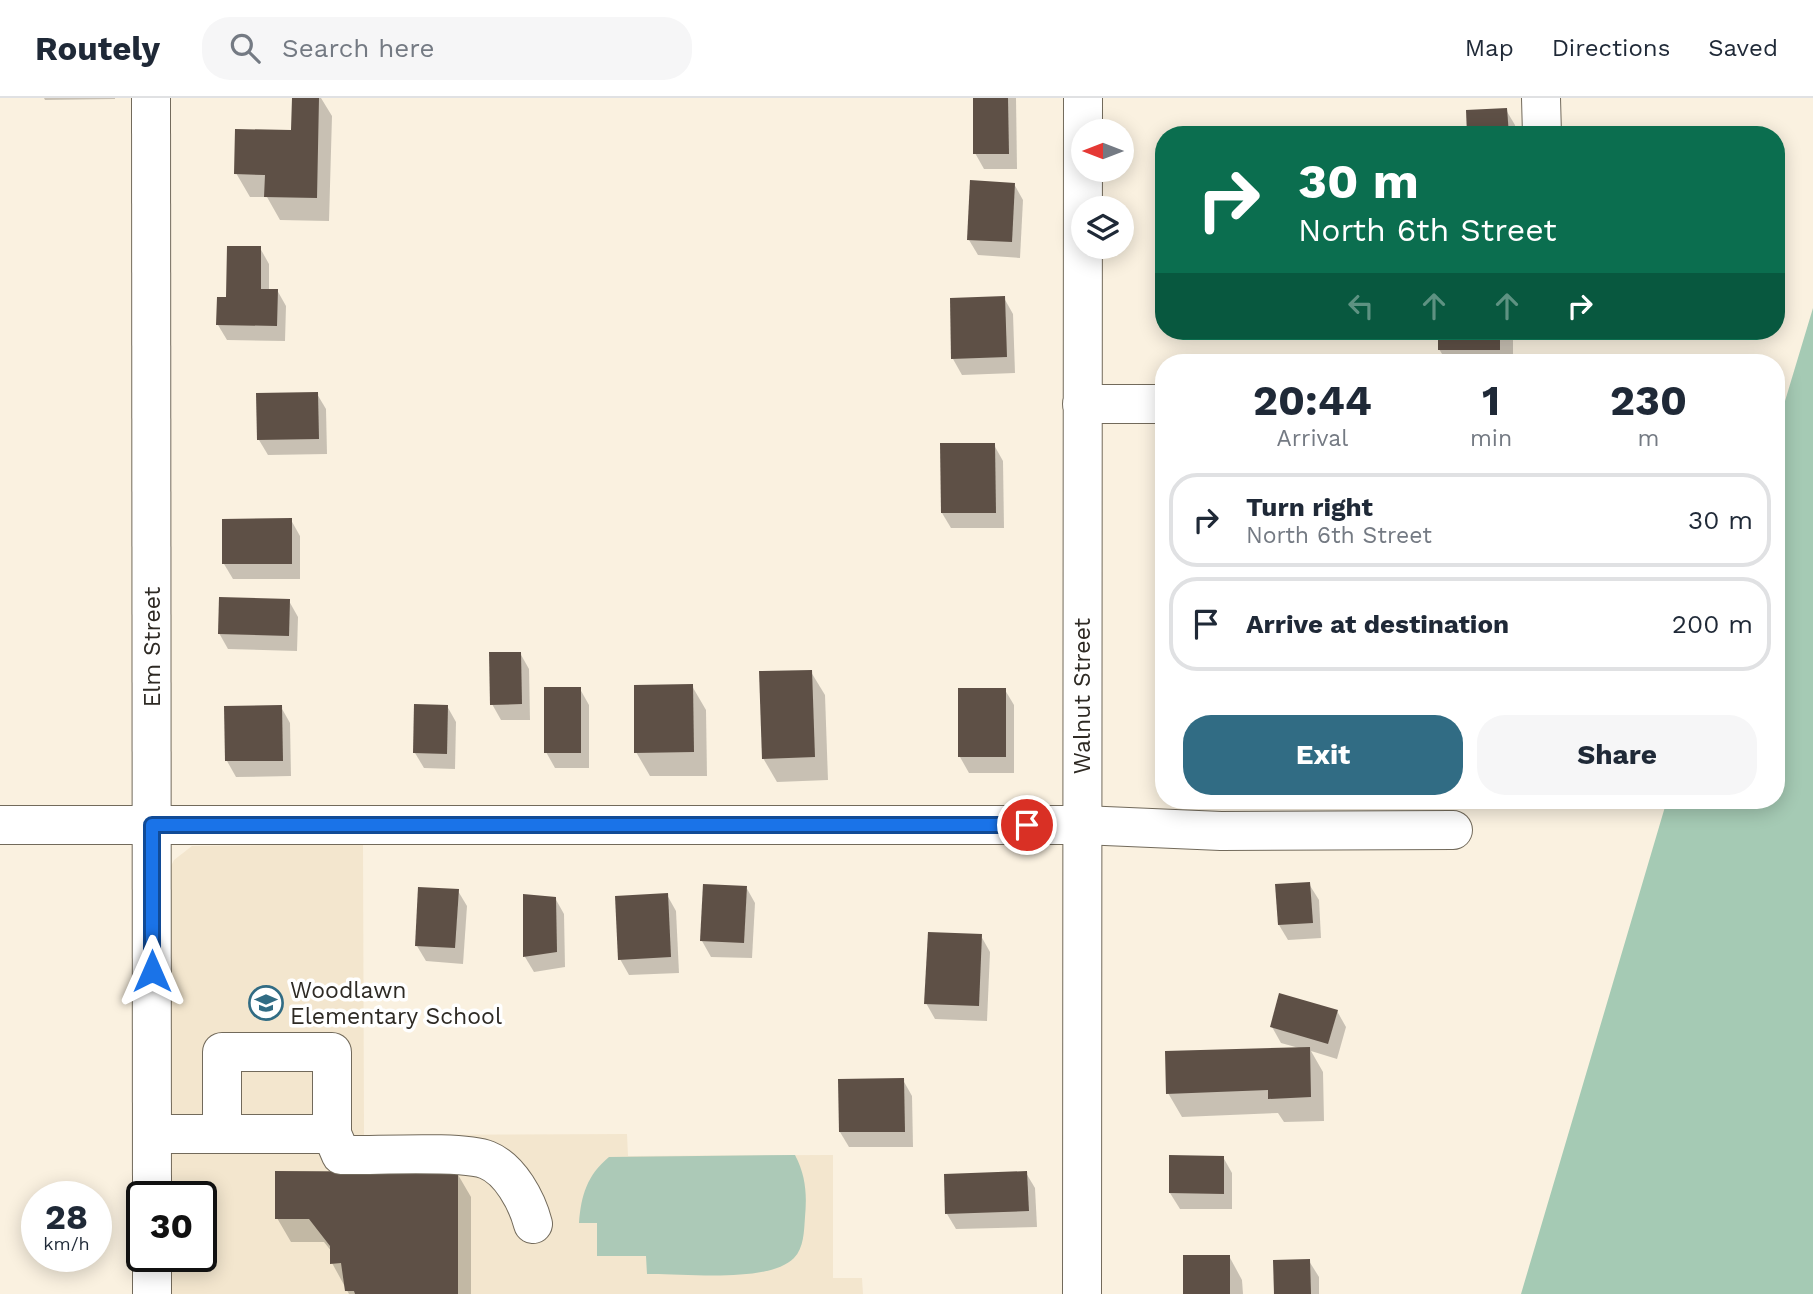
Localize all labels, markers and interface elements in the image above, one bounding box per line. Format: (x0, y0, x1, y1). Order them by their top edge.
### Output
search box (202, 17, 692, 80)
text: Routely (35, 29, 160, 68)
icon: search (226, 29, 264, 67)
text: Search here (282, 33, 434, 63)
text: Map (1465, 34, 1514, 62)
text: Directions (1552, 34, 1670, 62)
text: Saved (1708, 34, 1778, 62)
north arrow (1071, 119, 1134, 182)
map controls (1071, 119, 1134, 259)
text: 30 m (1298, 152, 1419, 210)
icon: right (1183, 154, 1274, 245)
button: layers (1071, 196, 1134, 259)
text: North 6th Street (1298, 211, 1557, 249)
icon: left (1342, 287, 1380, 325)
icon: ahead (1415, 287, 1453, 325)
icon: ahead (1488, 287, 1526, 325)
icon: right (1561, 287, 1599, 325)
text: 20:44 (1253, 376, 1372, 425)
text: 1 (1482, 376, 1500, 425)
text: 230 (1610, 376, 1687, 425)
text: Arrival (1277, 425, 1348, 452)
text: min (1470, 425, 1512, 452)
text: m (1638, 425, 1660, 452)
text: Turn right (1246, 492, 1373, 522)
icon: right (1187, 501, 1225, 539)
text: 30 m (1688, 505, 1753, 535)
text: North 6th Street (1246, 522, 1432, 549)
street label: Elm Street (139, 586, 166, 707)
icon: arrive (1187, 605, 1225, 643)
text: Arrive at destination (1246, 609, 1509, 639)
text: 200 m (1672, 609, 1753, 639)
street label: Walnut Street (1069, 617, 1096, 774)
button: Exit (1183, 715, 1463, 795)
button: Share (1477, 715, 1757, 795)
pin (997, 795, 1057, 855)
icon: arrive (1008, 806, 1046, 844)
position arrow (115, 934, 189, 1008)
place label: Woodlawn Elementary School (290, 977, 502, 1030)
school or university icon: Woodlawn Elementary School (247, 984, 285, 1022)
speed limit sign: 30 (126, 1181, 217, 1272)
text: 28 (45, 1196, 88, 1238)
text: km/h (43, 1233, 90, 1254)

